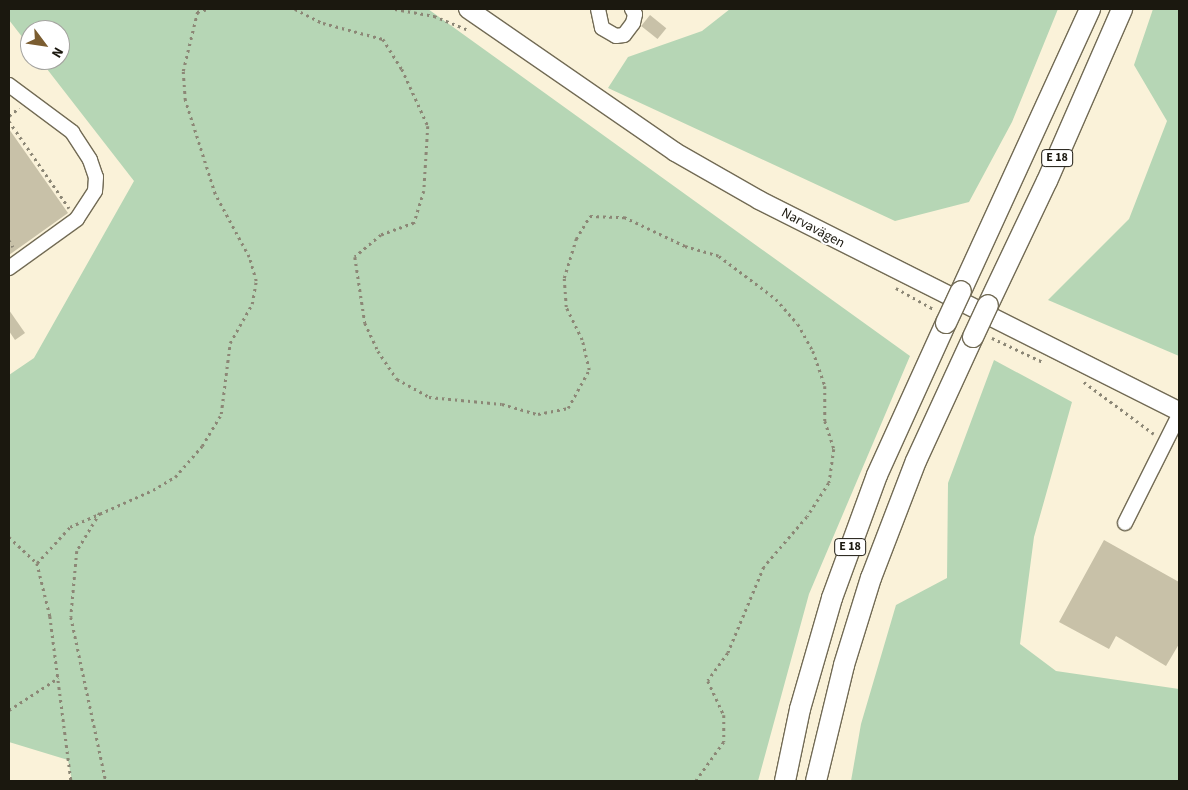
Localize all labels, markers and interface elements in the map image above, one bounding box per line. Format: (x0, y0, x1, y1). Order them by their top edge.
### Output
north arrow (20, 20, 70, 70)
text: N (46, 43, 68, 61)
road number: E 18 (1041, 148, 1073, 168)
street label: Narvavägen (778, 204, 848, 252)
road number: E 18 (834, 538, 866, 556)

